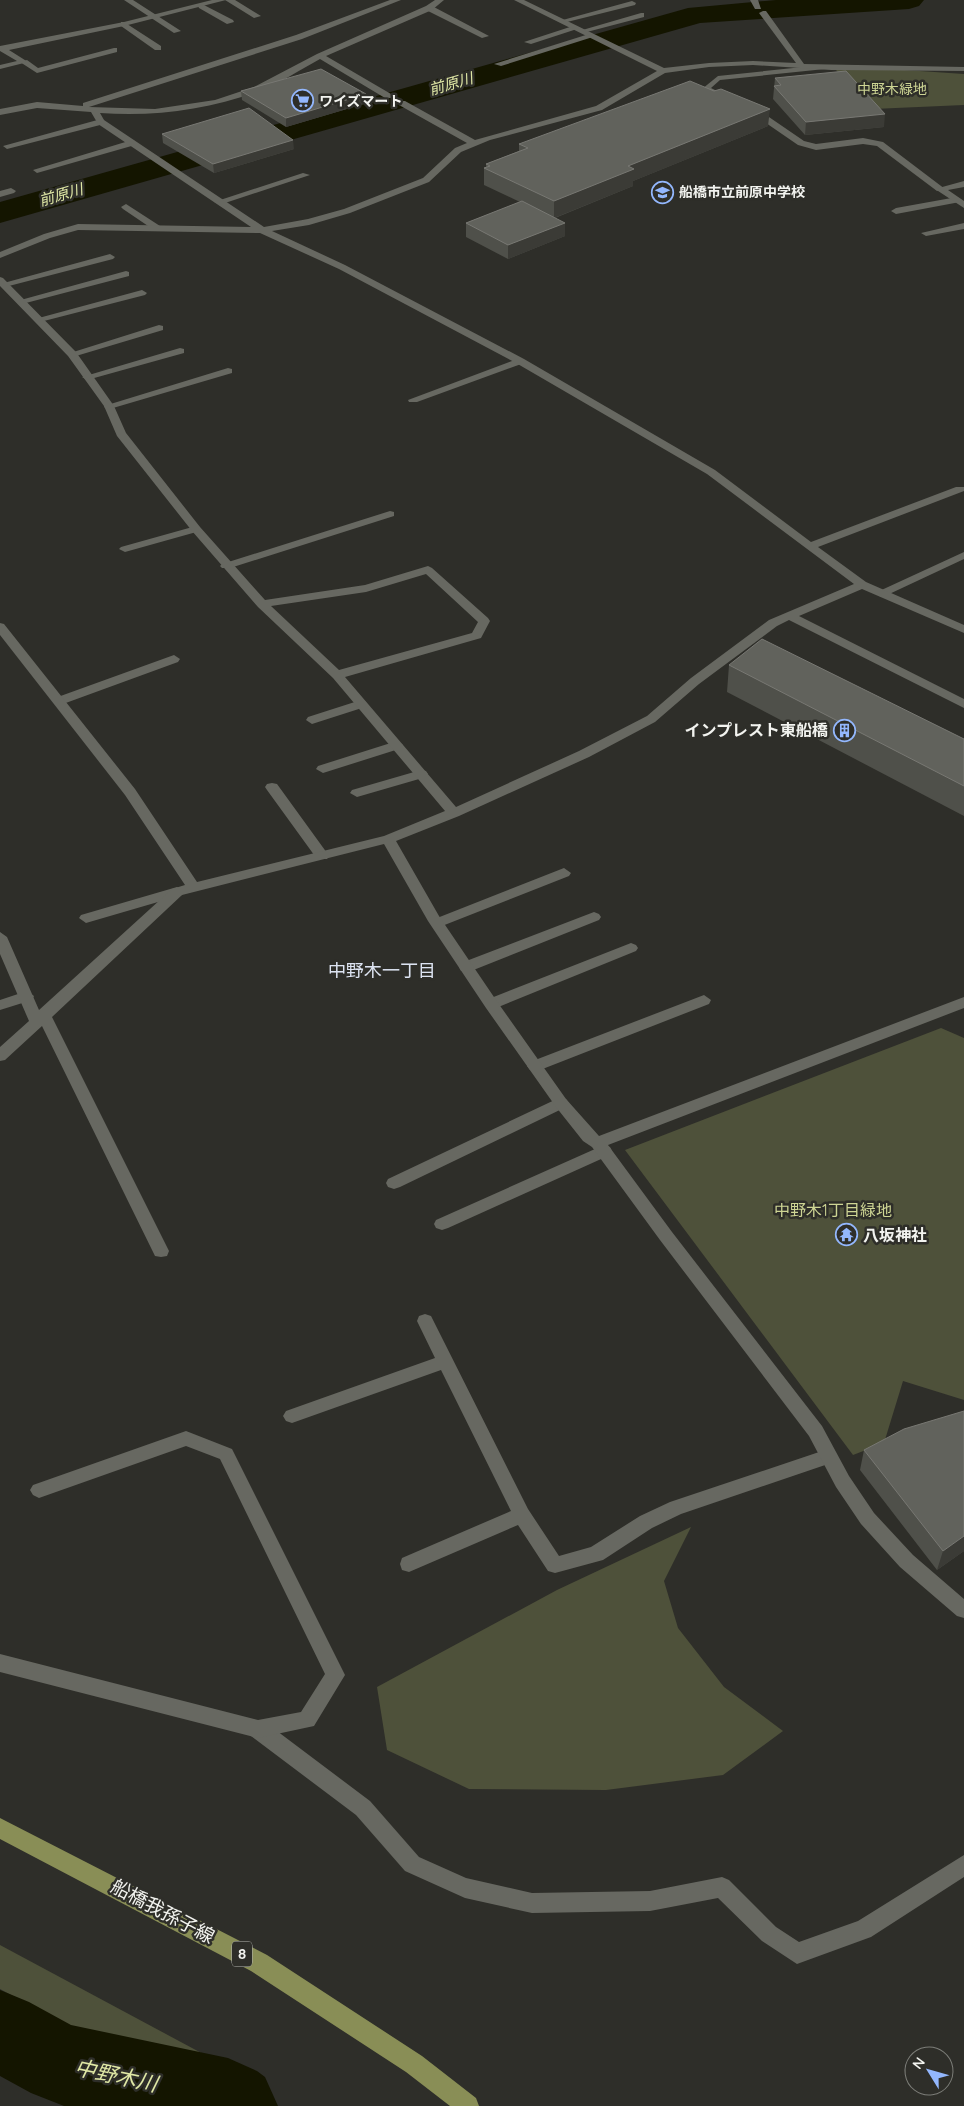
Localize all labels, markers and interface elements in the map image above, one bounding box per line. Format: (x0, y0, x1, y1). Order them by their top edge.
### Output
water label: 前原川 (427, 68, 477, 99)
park label: 中野木緑地 (857, 80, 927, 98)
supermarket icon: ワイズマート (291, 89, 315, 113)
place label: ワイズマート (319, 92, 403, 110)
water label: 前原川 (37, 179, 87, 210)
school or university icon: 船橋市立前原中学校 (651, 180, 675, 204)
place label: 船橋市立前原中学校 (679, 183, 805, 201)
building icon: インプレスト東船橋 (832, 718, 856, 742)
place label: インプレスト東船橋 (684, 720, 828, 740)
district label: 中野木一丁目 (328, 959, 436, 982)
park label: 中野木1丁目緑地 (774, 1200, 892, 1220)
temple icon: 八坂神社 (835, 1223, 859, 1247)
place label: 八坂神社 (863, 1225, 927, 1245)
street label: 船橋我孫子線 (107, 1874, 219, 1948)
road number: 8 (232, 1942, 252, 1966)
north arrow (904, 2046, 954, 2096)
water label: 中野木川 (72, 2054, 162, 2097)
text: N (908, 2054, 929, 2073)

